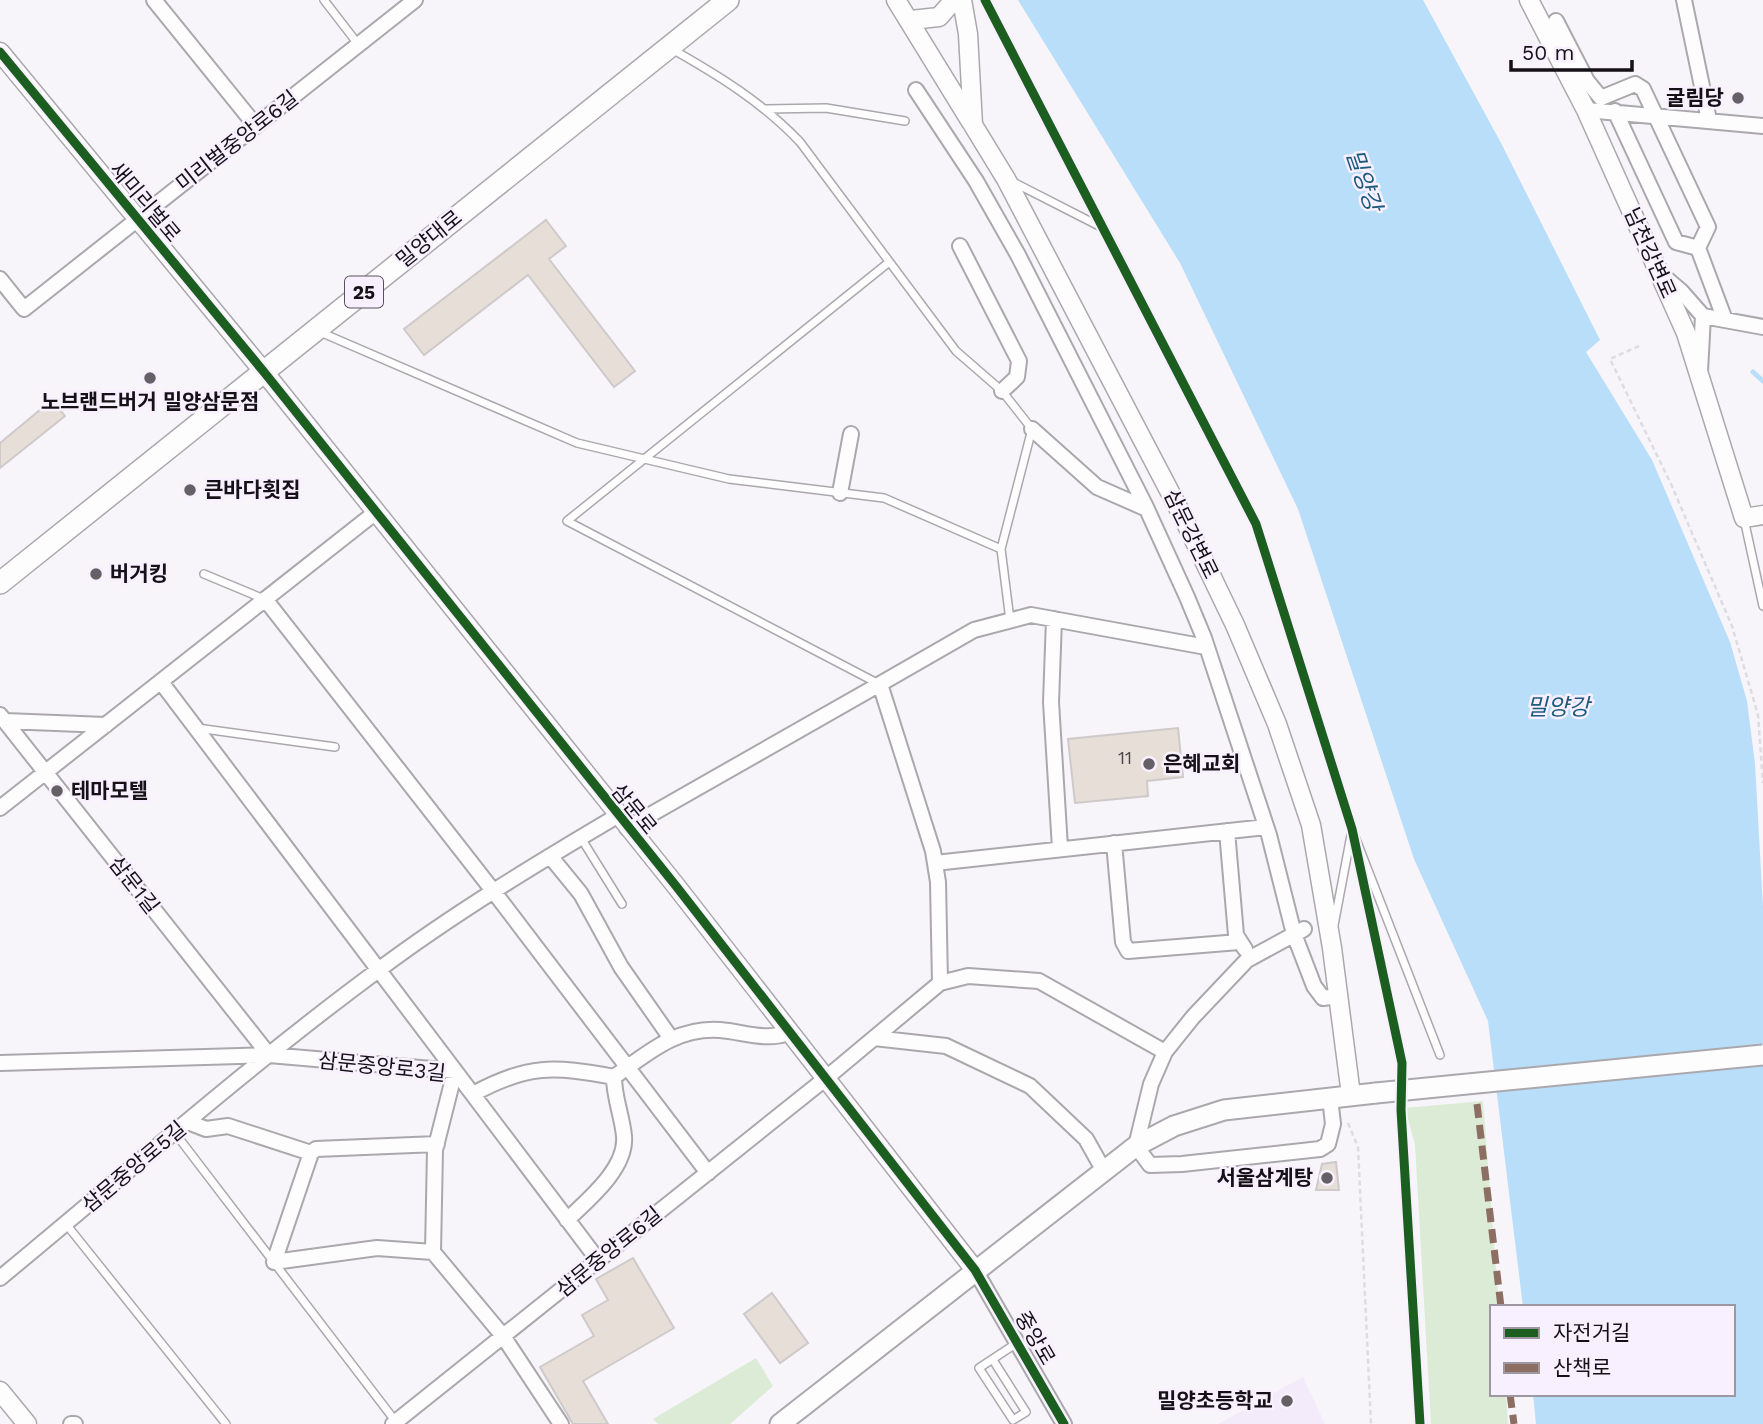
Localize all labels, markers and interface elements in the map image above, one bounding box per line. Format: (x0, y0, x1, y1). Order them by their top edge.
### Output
scale bar (1511, 28, 1632, 72)
text: 50 m (1522, 40, 1574, 65)
street label: 미리벌중앙로6길 (171, 85, 303, 196)
place label: 굴림당 (1666, 85, 1724, 110)
marker: 굴림당 (1730, 90, 1746, 106)
water label: 밀양강 (1340, 146, 1388, 217)
street label: 새미리벌로 (105, 157, 186, 247)
street label: 남천강변로 (1619, 204, 1682, 302)
street label: 밀양대로 (391, 205, 467, 273)
road number: 25 (345, 276, 383, 308)
marker: 노브랜드버거 밀양삼문점 (142, 370, 158, 386)
place label: 노브랜드버거 밀양삼문점 (41, 389, 259, 414)
place label: 큰바다횟집 (204, 477, 301, 502)
marker: 큰바다횟집 (182, 482, 198, 498)
street label: 삼문강변로 (1159, 485, 1224, 583)
place label: 버거킹 (110, 561, 168, 586)
marker: 버거킹 (88, 566, 104, 582)
water label: 밀양강 (1526, 694, 1593, 721)
house number: 11 (1118, 747, 1132, 768)
place label: 은혜교회 (1163, 751, 1240, 776)
marker: 은혜교회 (1141, 756, 1157, 772)
place label: 테마모텔 (71, 778, 148, 803)
street label: 삼문로 (606, 778, 662, 839)
marker: 테마모텔 (49, 783, 65, 799)
street label: 삼문1길 (104, 851, 165, 918)
street label: 삼문중앙로3길 (317, 1047, 447, 1086)
street label: 삼문중앙로5길 (77, 1116, 191, 1217)
place label: 서울삼계탕 (1216, 1165, 1313, 1190)
marker: 서울삼계탕 (1319, 1170, 1335, 1186)
street label: 삼문중앙로6길 (551, 1201, 667, 1302)
legend (1490, 1305, 1735, 1396)
street label: 중앙로 (1010, 1306, 1061, 1369)
text: 자전거길 (1553, 1320, 1630, 1345)
text: 산책로 (1553, 1355, 1611, 1380)
place label: 밀양초등학교 (1157, 1388, 1273, 1413)
marker: 밀양초등학교 (1279, 1393, 1295, 1409)

